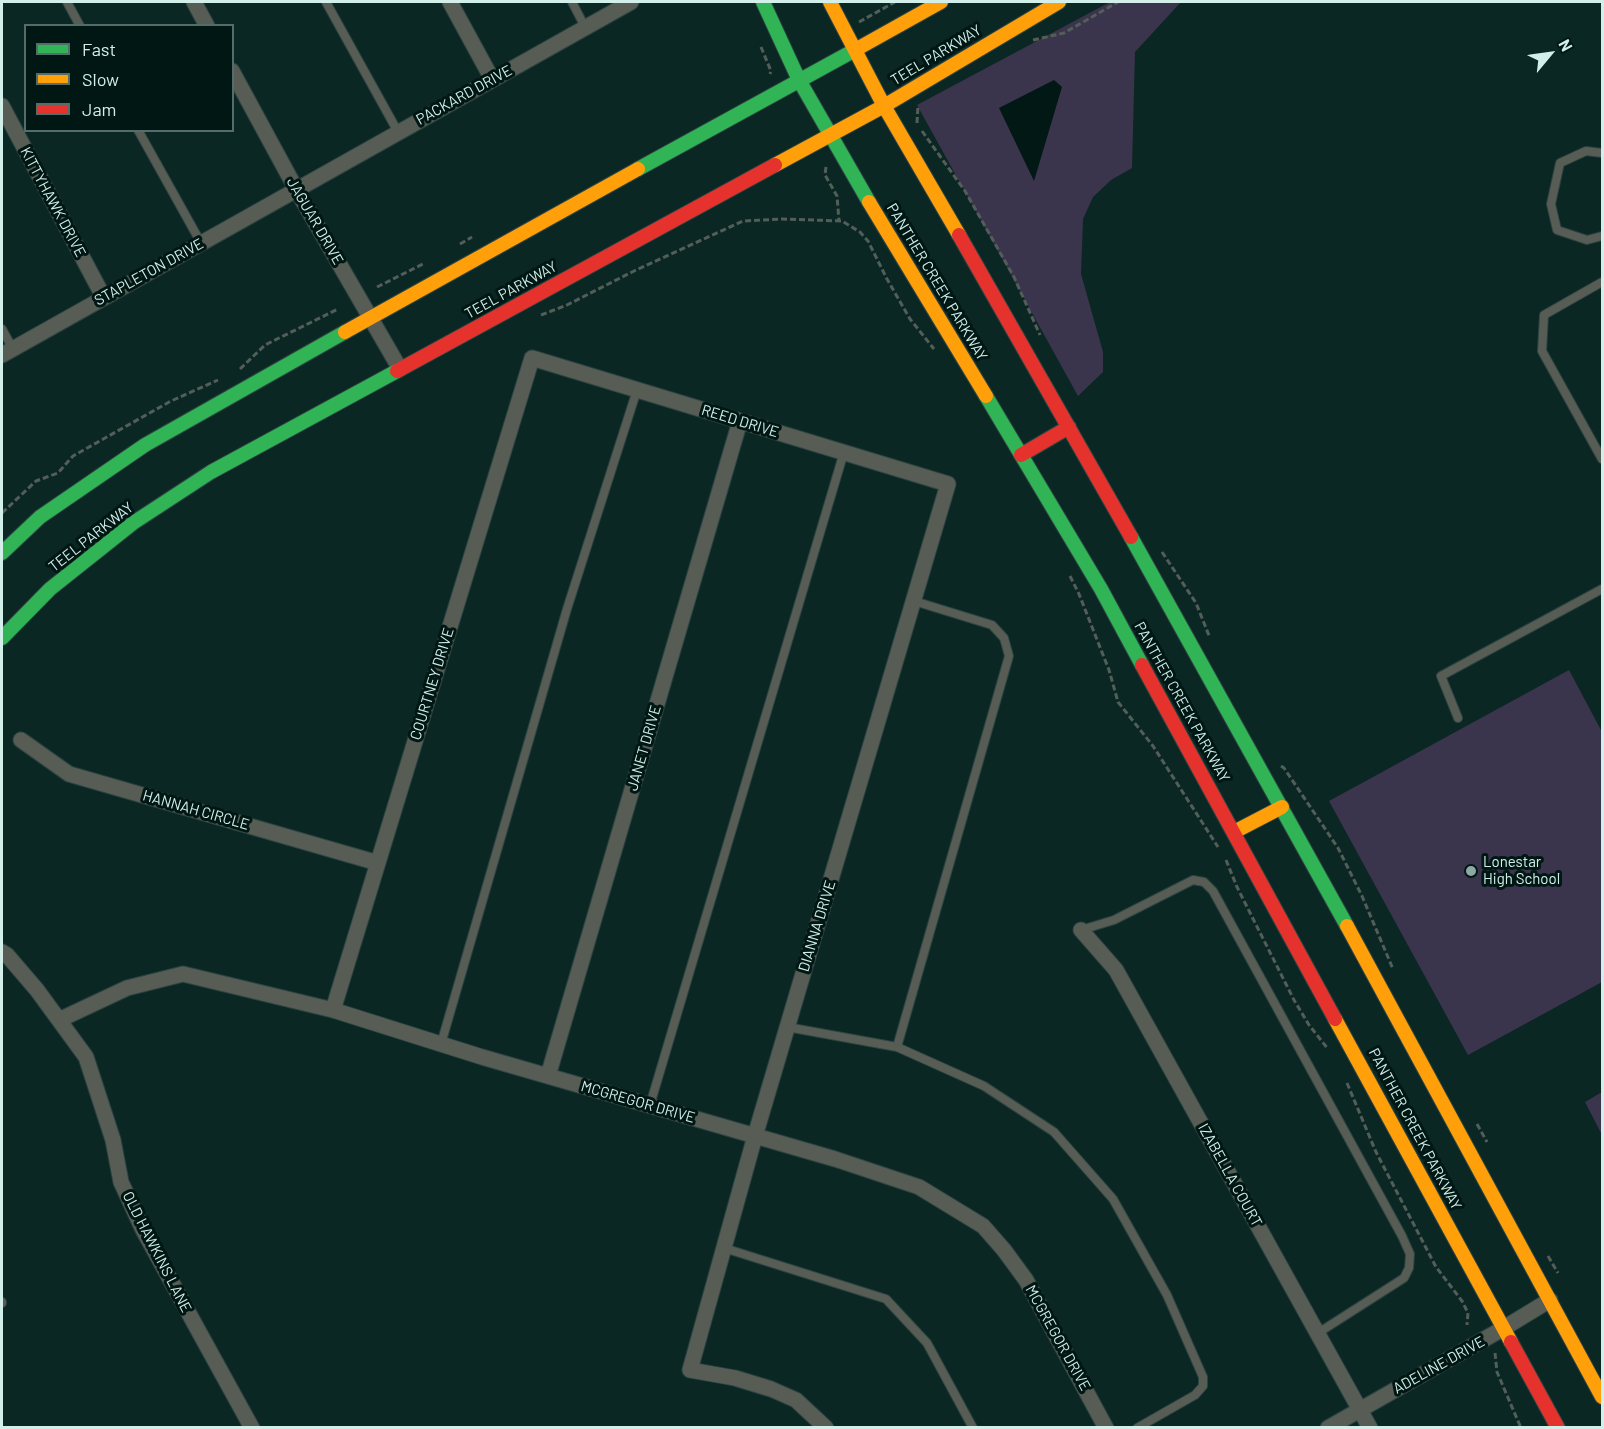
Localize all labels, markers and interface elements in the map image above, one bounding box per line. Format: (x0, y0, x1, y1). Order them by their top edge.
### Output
street label: TEEL PARKWAY (887, 21, 985, 89)
legend (24, 24, 234, 132)
north arrow (1520, 24, 1580, 84)
text: N (1555, 36, 1577, 54)
text: Fast (82, 38, 116, 60)
street label: PACKARD DRIVE (413, 61, 515, 129)
text: Slow (82, 68, 119, 90)
text: Jam (82, 98, 116, 120)
street label: KITTYHAWK DRIVE (16, 144, 90, 260)
street label: JAGUAR DRIVE (283, 174, 347, 268)
street label: PANTHER CREEK PARKWAY (883, 200, 991, 364)
street label: STAPLETON DRIVE (91, 235, 207, 309)
street label: TEEL PARKWAY (462, 257, 560, 323)
street label: REED DRIVE (699, 401, 781, 441)
street label: TEEL PARKWAY (45, 498, 137, 576)
street label: PANTHER CREEK PARKWAY (1130, 619, 1234, 785)
street label: COURTNEY DRIVE (406, 626, 458, 742)
street label: JANET DRIVE (623, 703, 665, 793)
street label: HANNAH CIRCLE (141, 786, 251, 834)
place label: Lonestar High School (1483, 853, 1560, 888)
marker: Lonestar High School (1464, 864, 1478, 878)
street label: DIANNA DRIVE (795, 878, 839, 974)
street label: PANTHER CREEK PARKWAY (1365, 1045, 1465, 1213)
street label: MCGREGOR DRIVE (579, 1077, 697, 1127)
street label: IZABELLA COURT (1194, 1120, 1266, 1230)
street label: OLD HAWKINS LANE (119, 1188, 195, 1316)
street label: MCGREGOR DRIVE (1022, 1282, 1094, 1394)
street label: ADELINE DRIVE (1390, 1332, 1488, 1398)

